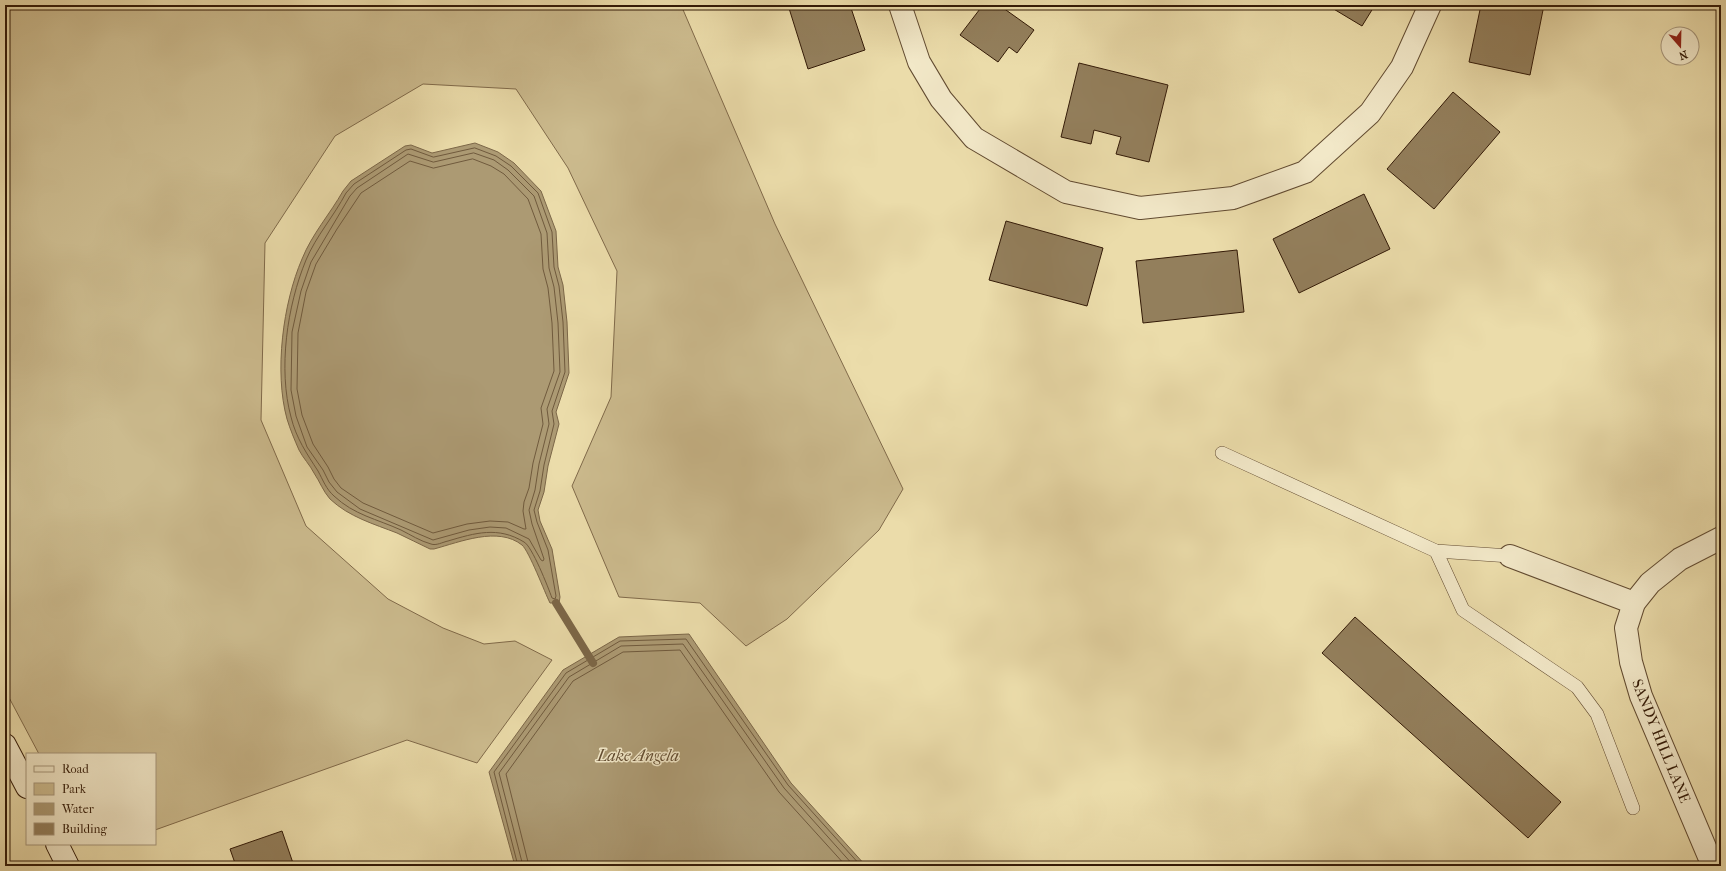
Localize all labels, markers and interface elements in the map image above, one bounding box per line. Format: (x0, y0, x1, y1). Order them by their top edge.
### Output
north arrow (1660, 26, 1700, 66)
text: N (1676, 47, 1689, 63)
street label: SANDY HILL LANE (1628, 676, 1694, 806)
water label: Lake Angela (596, 746, 679, 765)
legend (26, 753, 156, 845)
text: Road (62, 762, 89, 776)
text: Park (62, 782, 87, 796)
text: Water (61, 802, 95, 816)
text: Building (62, 822, 107, 836)

